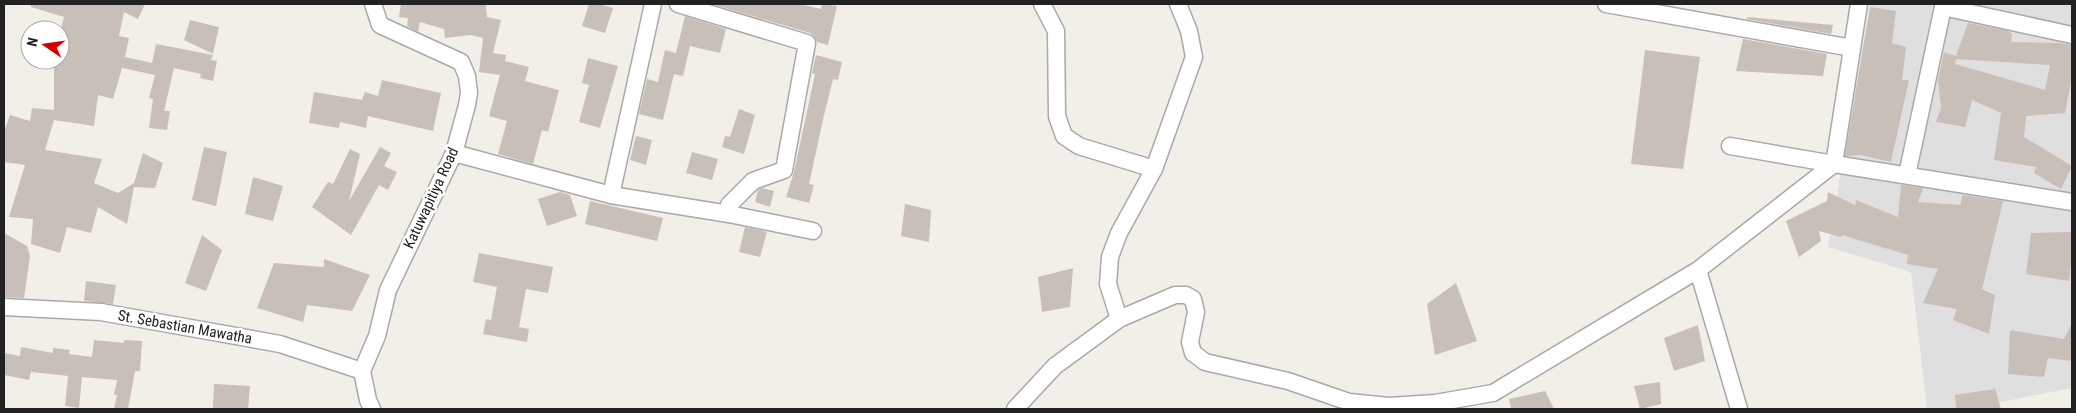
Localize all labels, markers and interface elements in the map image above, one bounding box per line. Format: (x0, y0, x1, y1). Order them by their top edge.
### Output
north arrow (20, 20, 70, 70)
text: N (24, 36, 41, 48)
street label: Katuwapitiya Road (400, 145, 462, 251)
street label: St. Sebastian Mawatha (117, 306, 253, 348)

